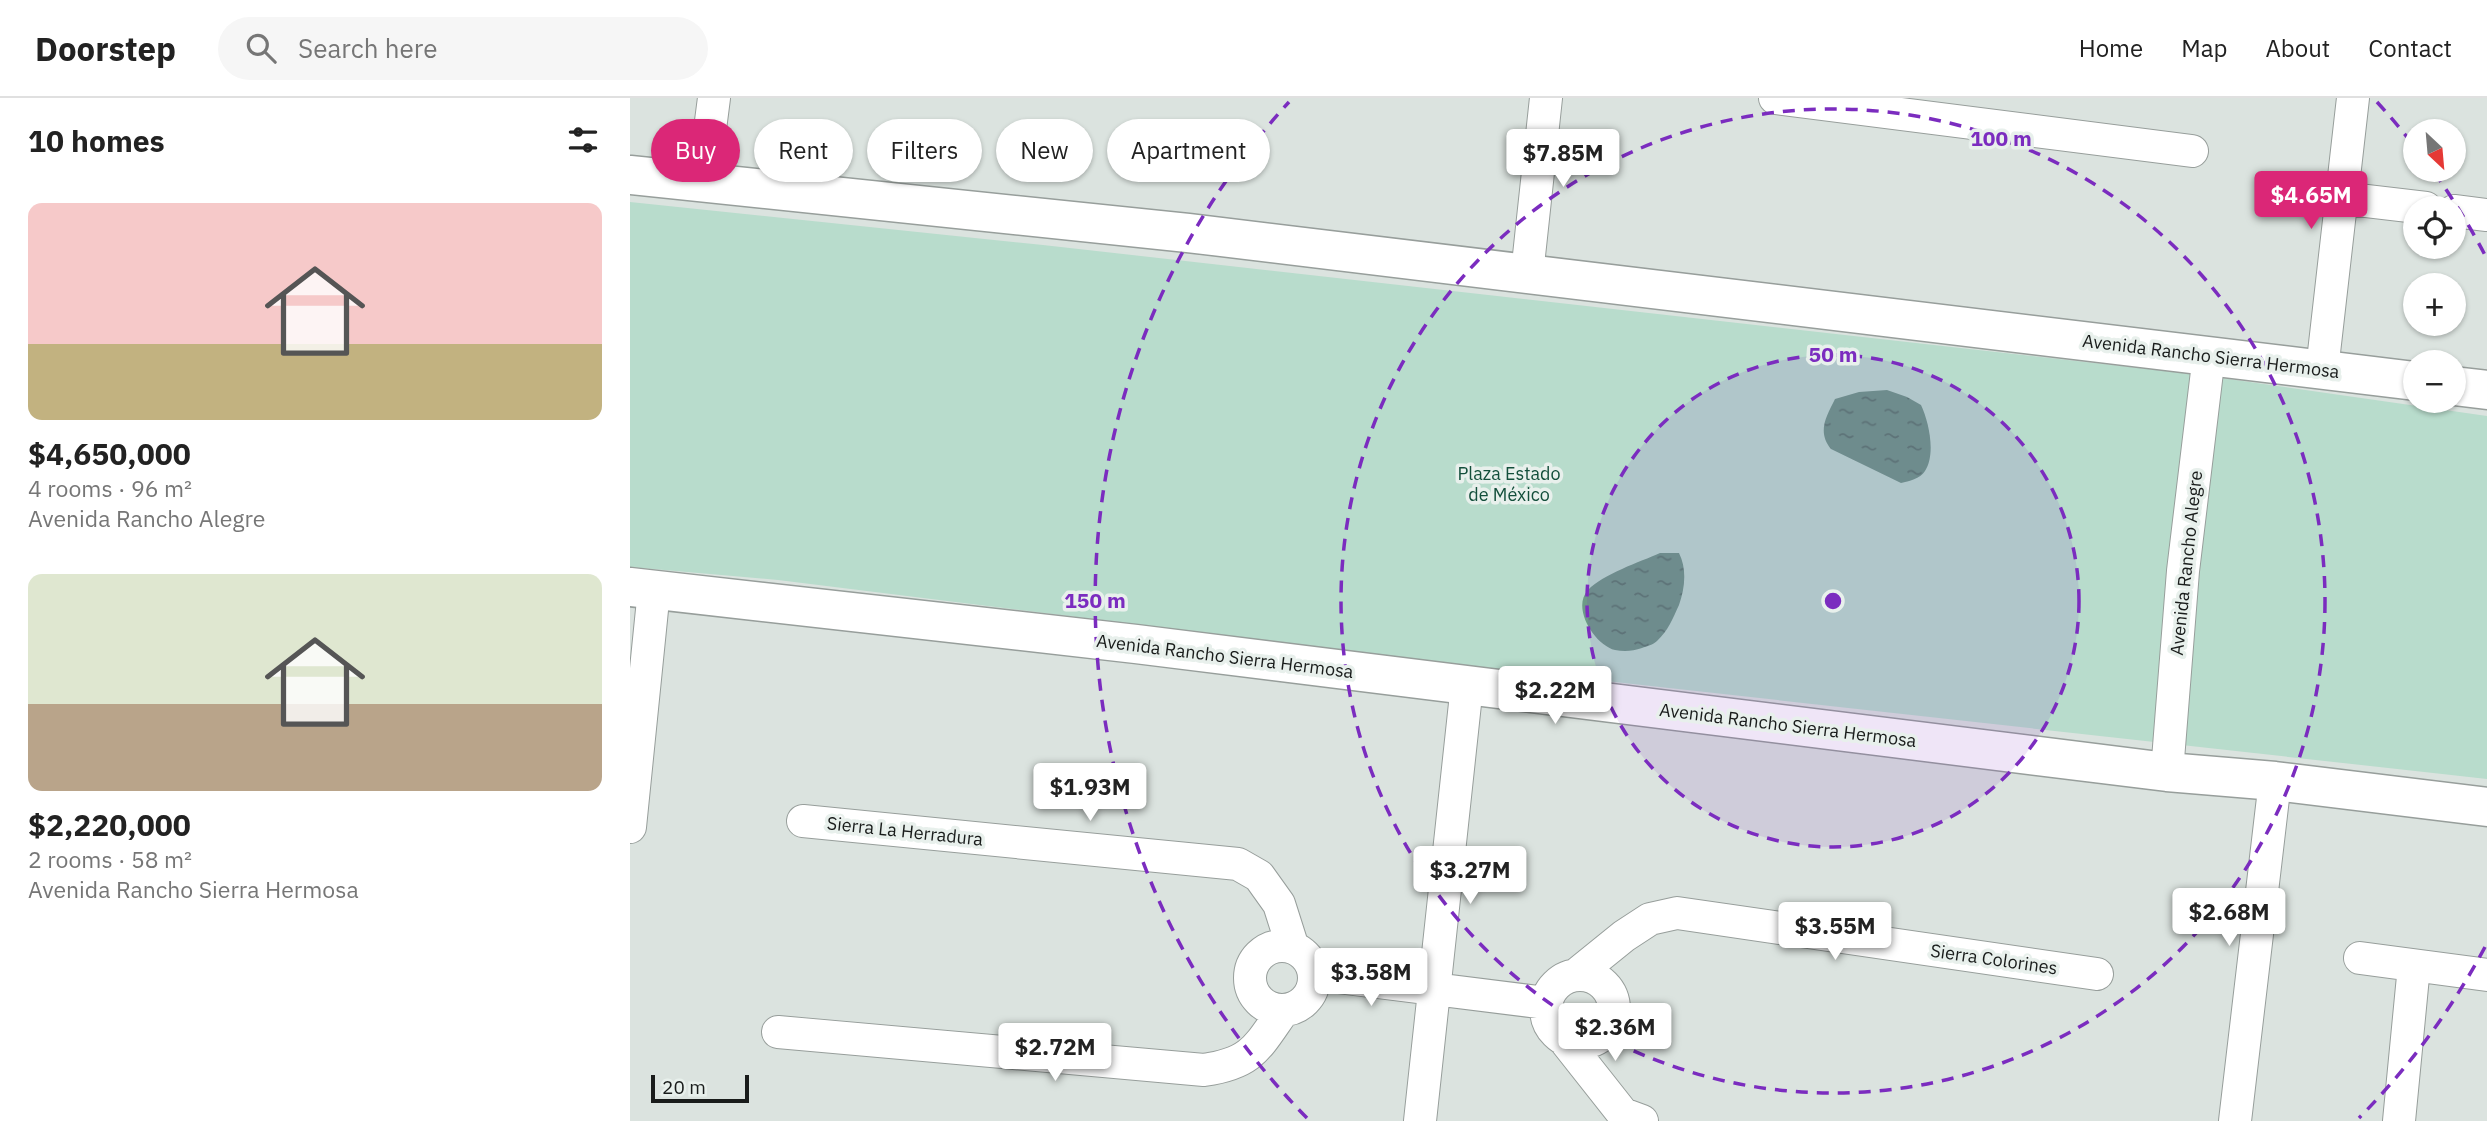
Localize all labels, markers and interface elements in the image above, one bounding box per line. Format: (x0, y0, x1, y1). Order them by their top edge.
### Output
search box (218, 17, 708, 80)
text: Doorstep (35, 27, 176, 70)
icon: search (242, 29, 280, 67)
text: Search here (298, 31, 437, 65)
text: Home (2079, 32, 2143, 64)
text: Map (2181, 32, 2227, 64)
text: About (2265, 32, 2330, 64)
text: Contact (2368, 32, 2452, 64)
chip: Buy (651, 119, 740, 182)
chip: Rent (754, 119, 853, 182)
chip: Filters (867, 119, 982, 182)
chip: New (996, 119, 1093, 182)
chip: Apartment (1107, 119, 1270, 182)
north arrow (2403, 119, 2466, 182)
map controls (2403, 119, 2466, 413)
text: 10 homes (28, 121, 165, 160)
icon: filters (564, 121, 602, 159)
text: 100 m (1970, 124, 2032, 152)
pin: $7.85M (1506, 130, 1620, 189)
text: $7.85M (1522, 137, 1604, 167)
pin: $4.65M (2254, 172, 2368, 231)
text: $4.65M (2270, 179, 2352, 209)
button: locate (2403, 196, 2466, 259)
icon: home (252, 248, 378, 374)
button: + (2403, 273, 2466, 336)
street label: Avenida Rancho Sierra Hermosa (2081, 329, 2341, 383)
text: 50 m (1809, 340, 1857, 368)
button: − (2403, 350, 2466, 413)
text: $4,650,000 (28, 434, 191, 473)
park label: Plaza Estado de México (1457, 462, 1561, 506)
street label: Avenida Rancho Alegre (2165, 469, 2207, 657)
text: 4 rooms · 96 m² (28, 473, 192, 503)
text: Avenida Rancho Alegre (28, 503, 265, 533)
text: 150 m (1064, 586, 1126, 614)
centre of rings (1821, 589, 1845, 613)
icon: home (252, 619, 378, 745)
street label: Avenida Rancho Sierra Hermosa (1095, 629, 1355, 683)
pin: $2.22M (1498, 666, 1612, 726)
text: $2.22M (1514, 674, 1596, 704)
street label: Avenida Rancho Sierra Hermosa (1658, 698, 1918, 752)
pin: $1.93M (1033, 764, 1147, 823)
text: $1.93M (1049, 771, 1131, 801)
text: $2,220,000 (28, 805, 191, 844)
street label: Sierra La Herradura (826, 811, 985, 851)
text: 2 rooms · 58 m² (28, 844, 192, 874)
pin: $3.27M (1413, 846, 1527, 906)
text: $3.27M (1429, 854, 1511, 884)
text: Avenida Rancho Sierra Hermosa (28, 874, 359, 904)
pin: $2.68M (2172, 888, 2286, 948)
text: $2.68M (2188, 896, 2270, 926)
pin: $3.55M (1778, 902, 1892, 962)
text: $3.55M (1794, 910, 1876, 940)
street label: Sierra Colorines (1929, 939, 2059, 979)
pin: $3.58M (1314, 948, 1428, 1008)
text: $3.58M (1330, 956, 1412, 986)
pin: $2.36M (1558, 1004, 1672, 1063)
text: $2.36M (1574, 1011, 1656, 1041)
pin: $2.72M (998, 1024, 1112, 1083)
text: $2.72M (1014, 1031, 1096, 1061)
scale bar (651, 1072, 749, 1104)
text: 20 m (662, 1075, 706, 1099)

